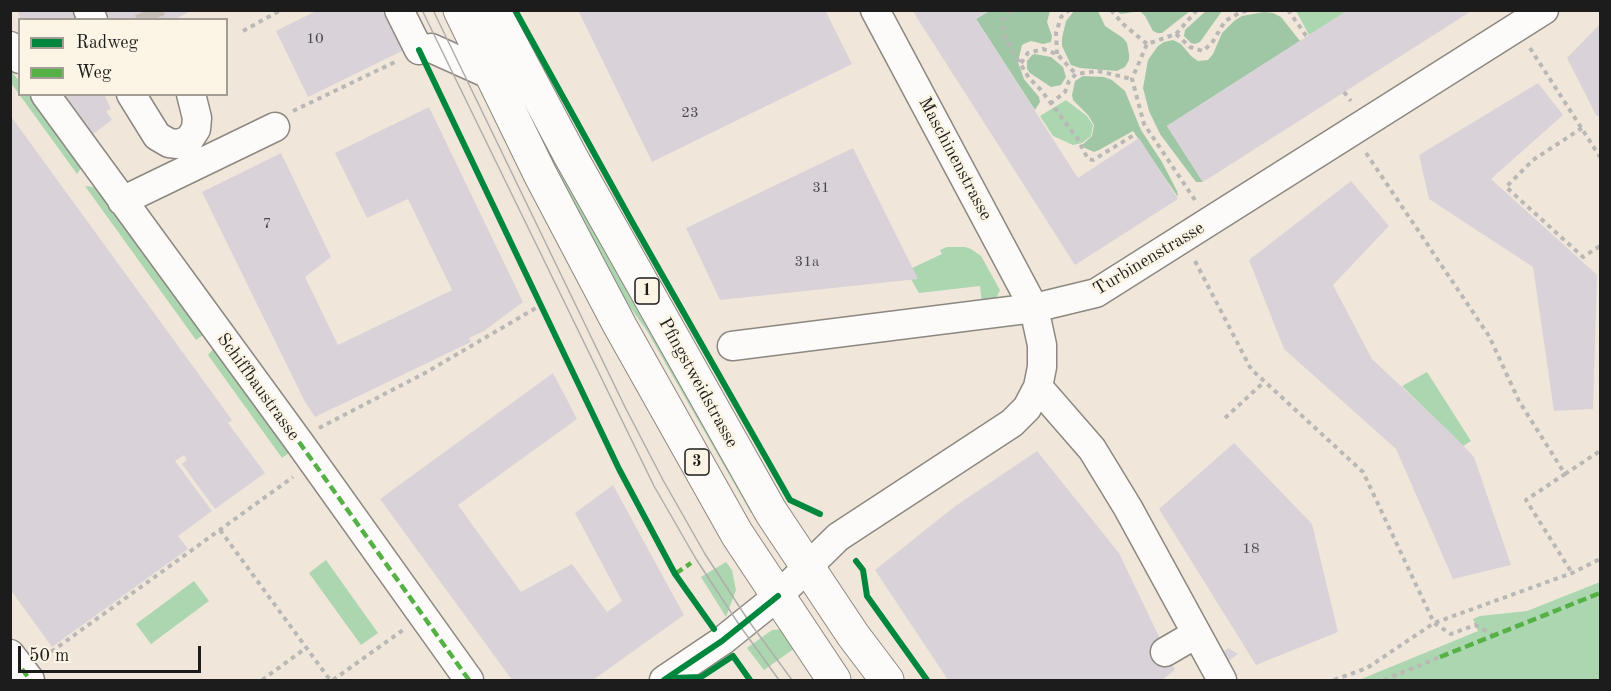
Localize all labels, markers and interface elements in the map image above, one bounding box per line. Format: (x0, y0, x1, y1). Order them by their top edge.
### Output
legend (18, 18, 228, 96)
house number: 10 (306, 30, 324, 48)
text: Radweg (76, 34, 138, 52)
text: Weg (76, 64, 112, 82)
street label: Maschinenstrasse (913, 94, 997, 224)
house number: 23 (681, 104, 699, 122)
house number: 31 (812, 179, 830, 197)
house number: 7 (263, 215, 271, 233)
street label: Turbinenstrasse (1089, 217, 1209, 301)
house number: 31a (795, 253, 819, 271)
road number: 1 (635, 278, 659, 304)
street label: Pfingstweidstrasse (653, 314, 743, 452)
street label: Schiffbaustrasse (212, 329, 304, 445)
road number: 3 (685, 449, 709, 475)
house number: 18 (1242, 540, 1260, 558)
scale bar (21, 634, 204, 672)
text: 50 m (29, 647, 69, 665)

